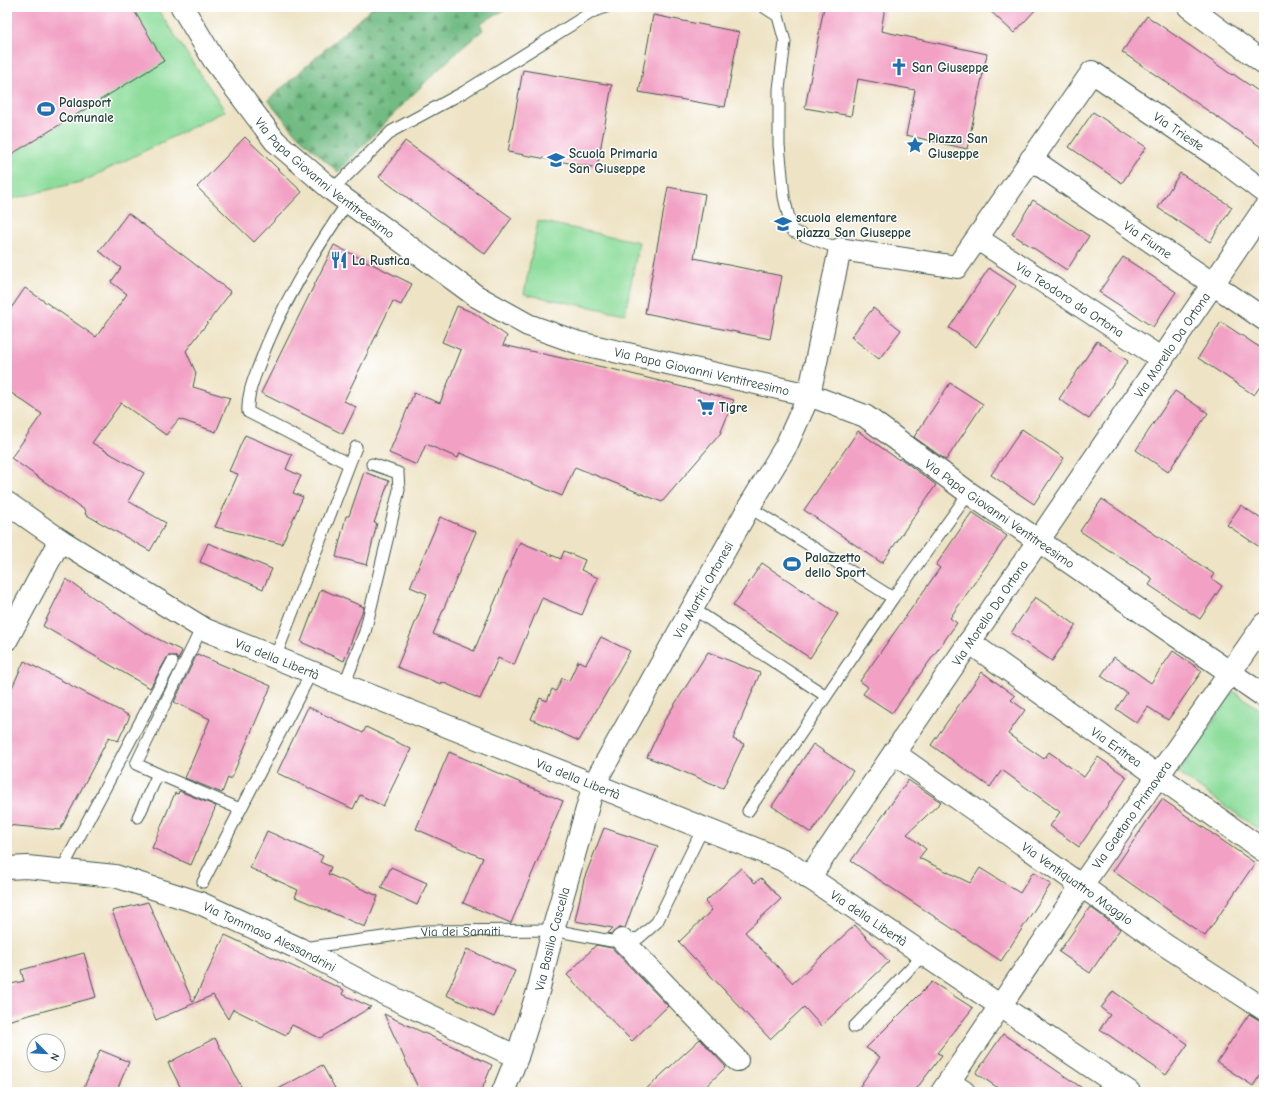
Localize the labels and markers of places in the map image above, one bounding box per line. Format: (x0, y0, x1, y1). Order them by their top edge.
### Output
church icon: San Giuseppe (889, 57, 909, 77)
place label: San Giuseppe (912, 60, 989, 75)
place label: Palasport Comunale (59, 95, 114, 125)
sports icon: Palasport Comunale (36, 99, 56, 119)
place label: Piazza San Giuseppe (928, 131, 988, 161)
place icon: Piazza San Giuseppe (905, 135, 925, 155)
place label: Scuola Primaria San Giuseppe (569, 146, 658, 176)
school or university icon: Scuola Primaria San Giuseppe (546, 150, 566, 170)
place label: scuola elementare piazza San Giuseppe (796, 210, 912, 240)
school or university icon: scuola elementare piazza San Giuseppe (773, 214, 793, 234)
restaurant icon: La Rustica (329, 250, 349, 270)
place label: La Rustica (352, 253, 410, 268)
supermarket icon: Tigre (696, 397, 716, 417)
place label: Tigre (719, 400, 748, 415)
place label: Palazzetto dello Sport (805, 550, 866, 580)
sports icon: Palazzetto dello Sport (782, 554, 802, 574)

